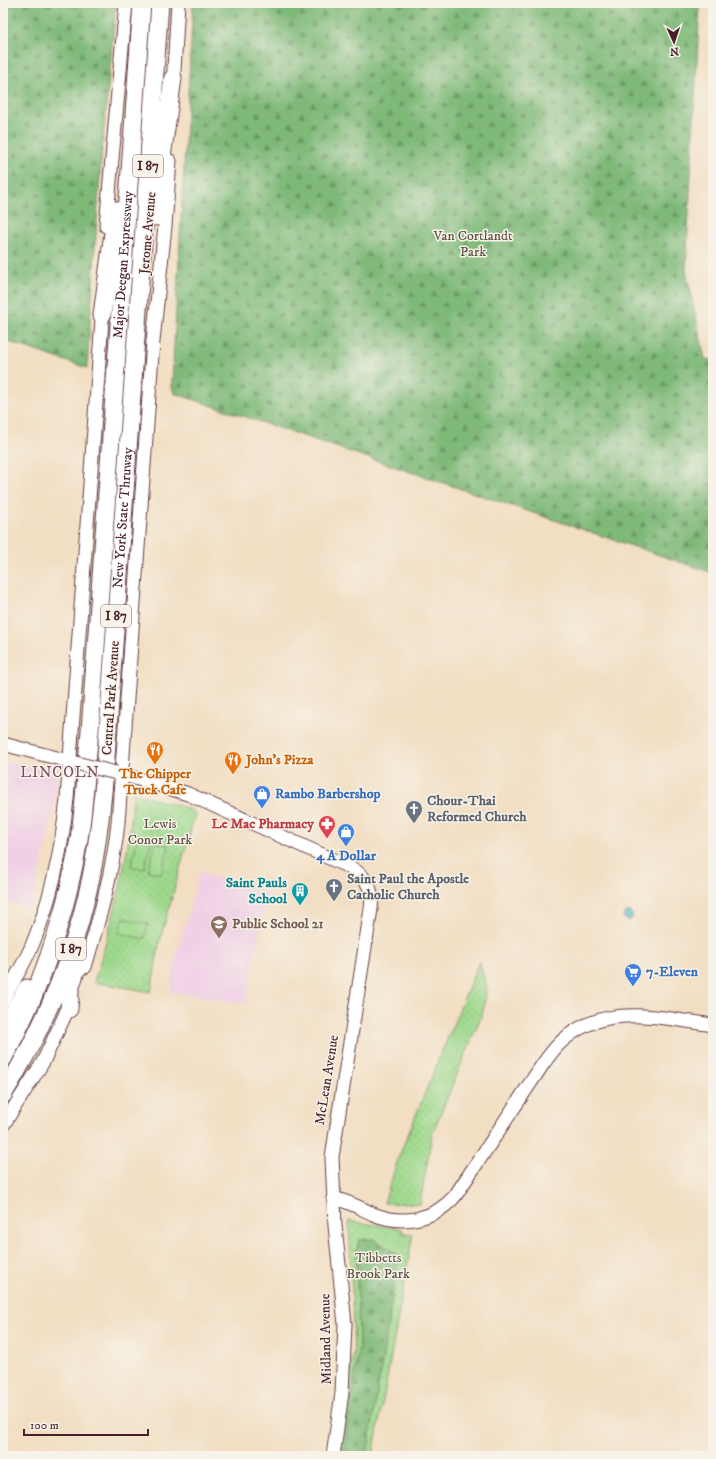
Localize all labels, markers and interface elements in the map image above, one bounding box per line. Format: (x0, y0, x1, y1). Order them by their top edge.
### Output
north arrow (654, 22, 694, 62)
text: N (670, 44, 679, 58)
road number: I 87 (133, 155, 163, 177)
street label: Major Deegan Expressway (109, 190, 138, 339)
street label: Jerome Avenue (135, 191, 161, 277)
park label: Van Cortlandt Park (433, 227, 513, 261)
street label: New York State Thruway (109, 446, 137, 589)
road number: I 87 (101, 605, 131, 627)
street label: Central Park Avenue (98, 640, 124, 756)
restaurant icon: The Chipper Truck Cafe (145, 740, 165, 765)
restaurant icon: John's Pizza (223, 750, 243, 775)
place label: John's Pizza (244, 751, 315, 769)
district label: LINCOLN (20, 763, 100, 782)
place label: The Chipper Truck Cafe (118, 765, 192, 799)
shop icon: Rambo Barbershop (252, 784, 272, 809)
place label: Rambo Barbershop (275, 785, 380, 803)
place label: Chour-Thai Reformed Church (427, 792, 527, 826)
church icon: Chour-Thai Reformed Church (404, 799, 424, 824)
pharmacy icon: Le Mac Pharmacy (317, 814, 337, 839)
park label: Lewis Conor Park (128, 815, 192, 849)
place label: Le Mac Pharmacy (212, 815, 314, 833)
shop icon: 4 A Dollar (336, 822, 356, 847)
place label: 4 A Dollar (315, 847, 377, 865)
place label: Saint Paul the Apostle Catholic Church (347, 870, 469, 904)
place label: Saint Pauls School (226, 874, 288, 908)
church icon: Saint Paul the Apostle Catholic Church (324, 877, 344, 902)
building icon: Saint Pauls School (290, 881, 310, 906)
school or university icon: Public School 21 (209, 914, 229, 939)
place label: Public School 21 (232, 915, 324, 933)
road number: I 87 (56, 938, 86, 960)
supermarket icon: 7-Eleven (623, 962, 643, 987)
place label: 7-Eleven (646, 963, 699, 981)
street label: McLean Avenue (311, 1033, 343, 1126)
park label: Tibbetts Brook Park (346, 1249, 410, 1283)
street label: Midland Avenue (316, 1293, 336, 1385)
scale bar (24, 1411, 148, 1437)
text: 100 m (30, 1418, 59, 1433)

